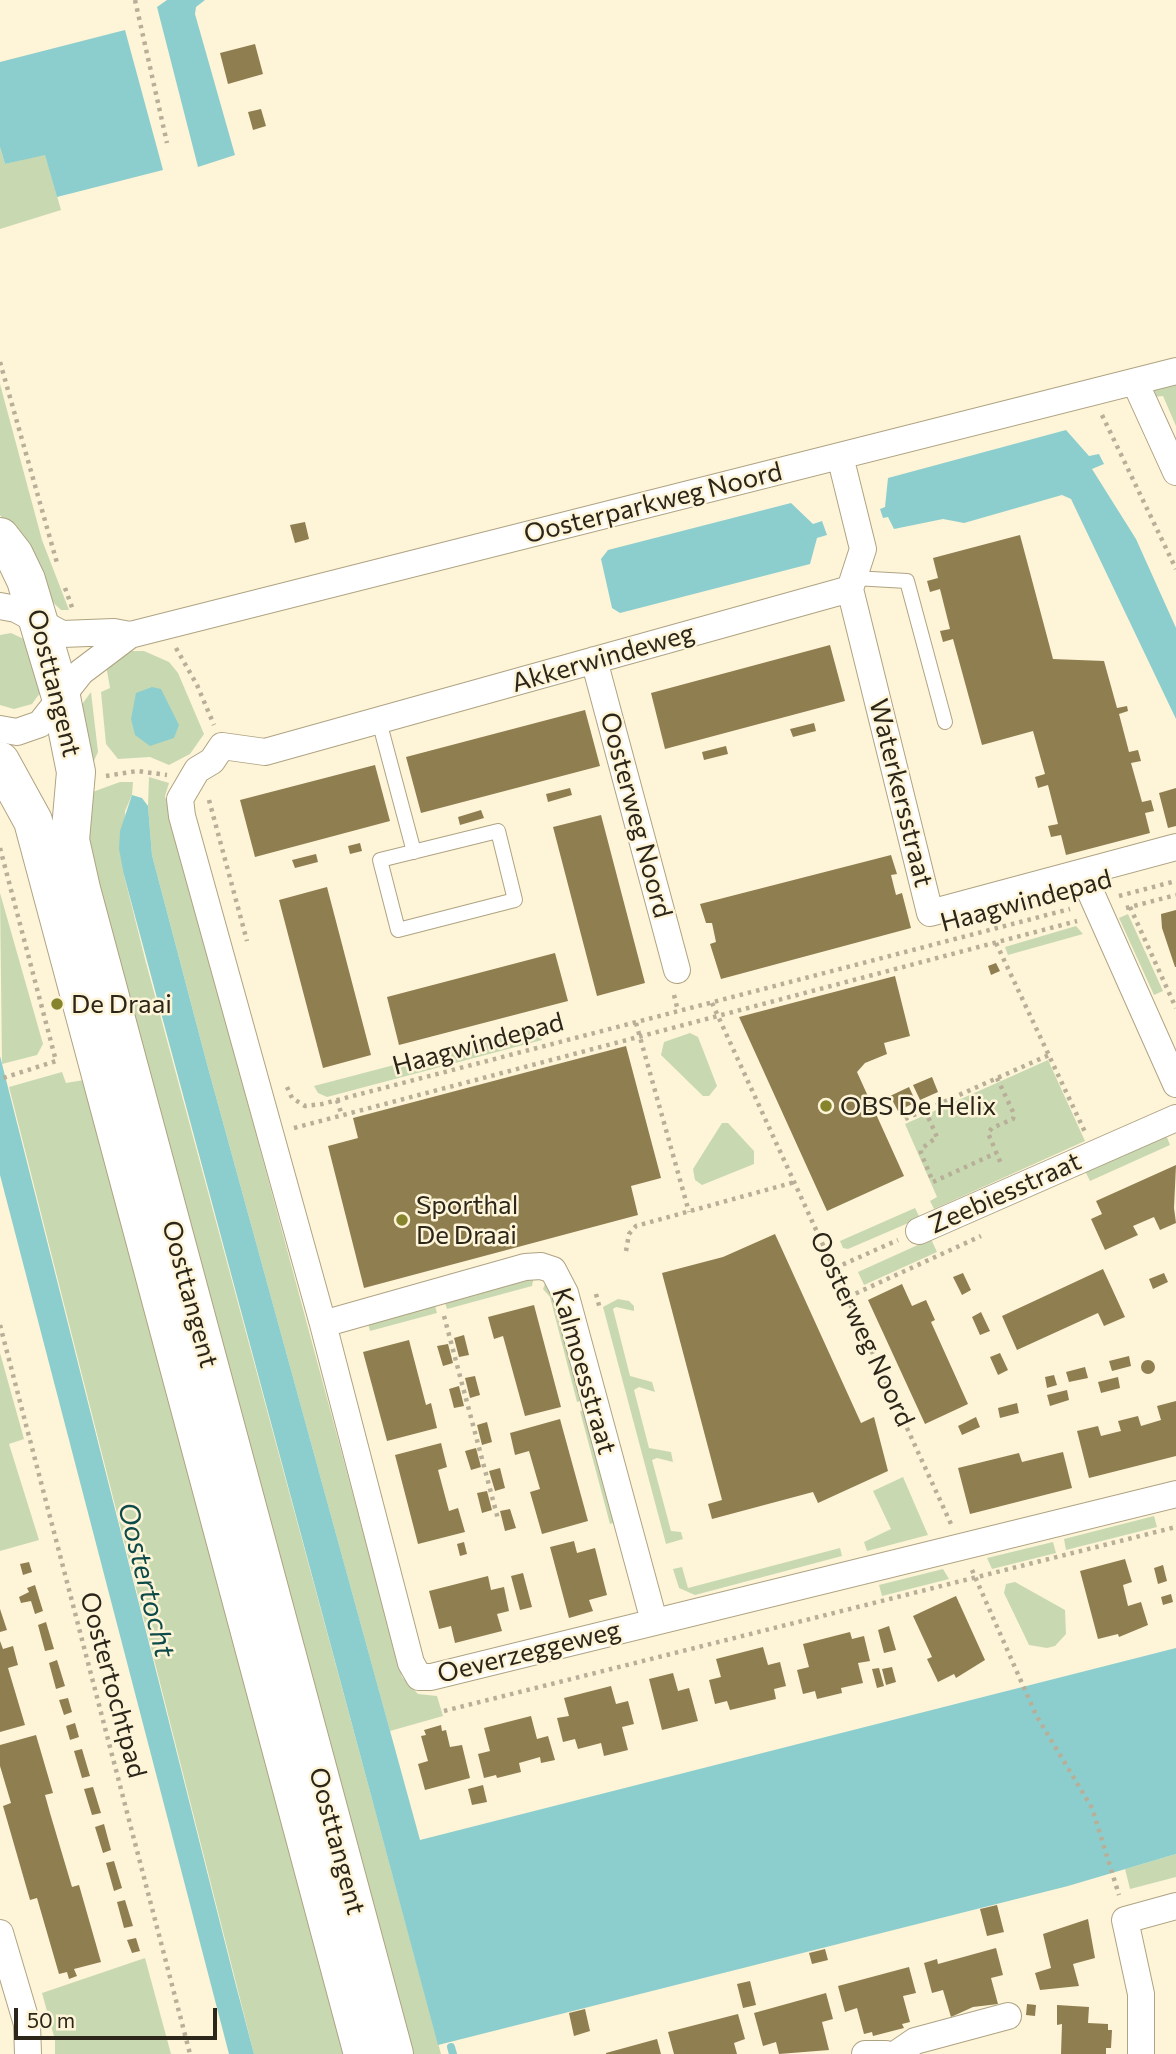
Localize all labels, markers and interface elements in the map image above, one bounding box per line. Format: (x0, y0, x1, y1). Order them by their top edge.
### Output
street label: Oosterparkweg Noord (521, 456, 785, 550)
street label: Oosttangent (21, 606, 87, 760)
street label: Akkerwindeweg (508, 617, 698, 699)
street label: Waterkersstraat (863, 696, 939, 890)
street label: Oosterweg Noord (594, 709, 678, 921)
street label: Haagwindepad (937, 863, 1115, 939)
place label: De Draai (71, 988, 172, 1020)
marker: De Draai (49, 996, 65, 1012)
street label: Haagwindepad (389, 1006, 567, 1082)
place label: OBS De Helix (840, 1090, 996, 1122)
marker: OBS De Helix (818, 1098, 834, 1114)
street label: Zeebiesstraat (924, 1146, 1086, 1240)
place label: Sporthal De Draai (416, 1189, 518, 1250)
marker: Sporthal De Draai (394, 1212, 410, 1228)
street label: Oosttangent (155, 1217, 225, 1371)
street label: Oosterweg Noord (803, 1227, 921, 1431)
street label: Kalmoesstraat (545, 1284, 623, 1458)
water label: Oostertocht (111, 1499, 181, 1661)
street label: Oostertochtpad (73, 1589, 153, 1781)
street label: Oeverzeggeweg (434, 1614, 624, 1690)
street label: Oosttangent (302, 1764, 372, 1918)
scale bar (18, 1994, 220, 2038)
text: 50 m (27, 2007, 75, 2032)

